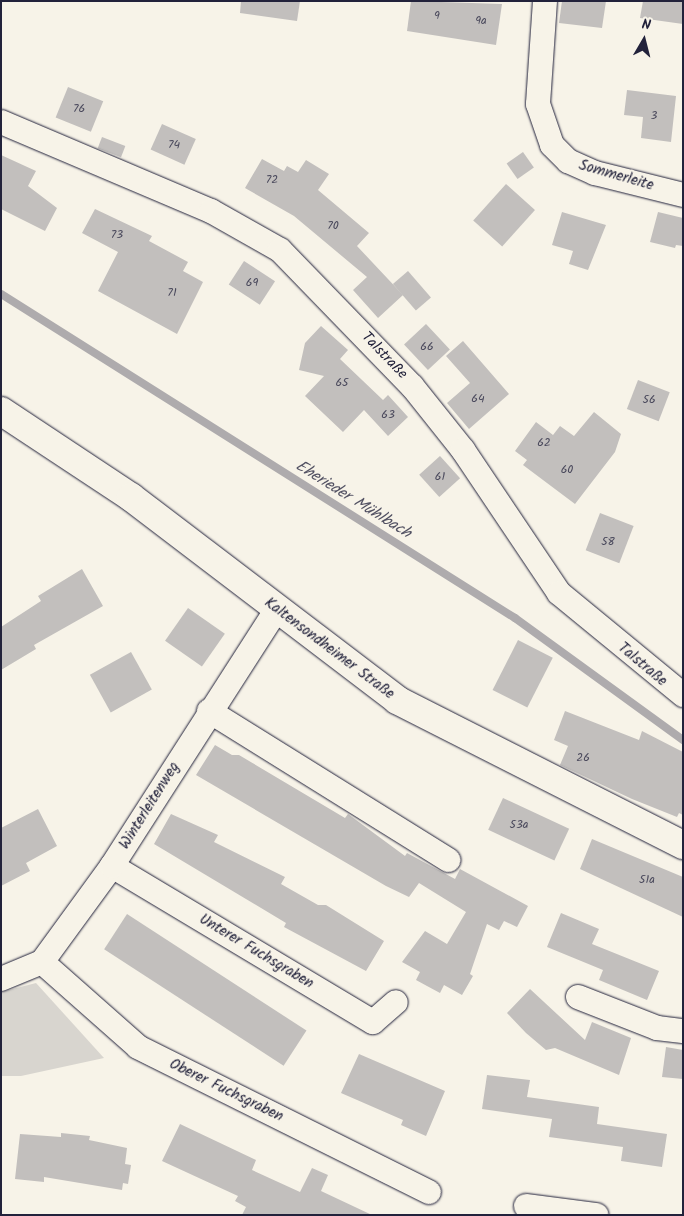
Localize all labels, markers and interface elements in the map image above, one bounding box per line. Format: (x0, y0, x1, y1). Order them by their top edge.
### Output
house number: 9 (434, 9, 440, 23)
house number: 9a (475, 14, 487, 28)
text: N (640, 14, 652, 37)
north arrow (619, 15, 669, 65)
house number: 76 (73, 102, 85, 116)
house number: 3 (651, 109, 657, 123)
house number: 74 (168, 138, 180, 152)
street label: Sommerleite (577, 157, 655, 195)
house number: 72 (266, 173, 278, 187)
house number: 70 (327, 219, 339, 233)
house number: 73 (111, 228, 123, 242)
house number: 69 (246, 276, 258, 290)
house number: 71 (167, 286, 177, 300)
street label: Talstraße (357, 329, 411, 383)
house number: 66 (420, 340, 434, 354)
house number: 65 (335, 376, 349, 390)
house number: 64 (471, 392, 485, 406)
house number: 56 (642, 393, 656, 407)
house number: 63 (381, 408, 395, 422)
house number: 62 (537, 436, 551, 450)
water label: Eherieder Mühlbach (292, 457, 414, 543)
house number: 60 (561, 463, 573, 477)
house number: 61 (435, 470, 445, 484)
house number: 58 (601, 535, 615, 549)
street label: Kaltensondheimer Straße (260, 594, 398, 704)
street label: Talstraße (614, 639, 670, 691)
house number: 26 (576, 751, 590, 765)
street label: Winterleitenweg (116, 759, 184, 853)
house number: 53a (510, 818, 528, 832)
house number: 51a (639, 873, 655, 887)
street label: Unterer Fuchsgraben (196, 911, 316, 993)
street label: Oberer Fuchsgraben (166, 1056, 286, 1126)

